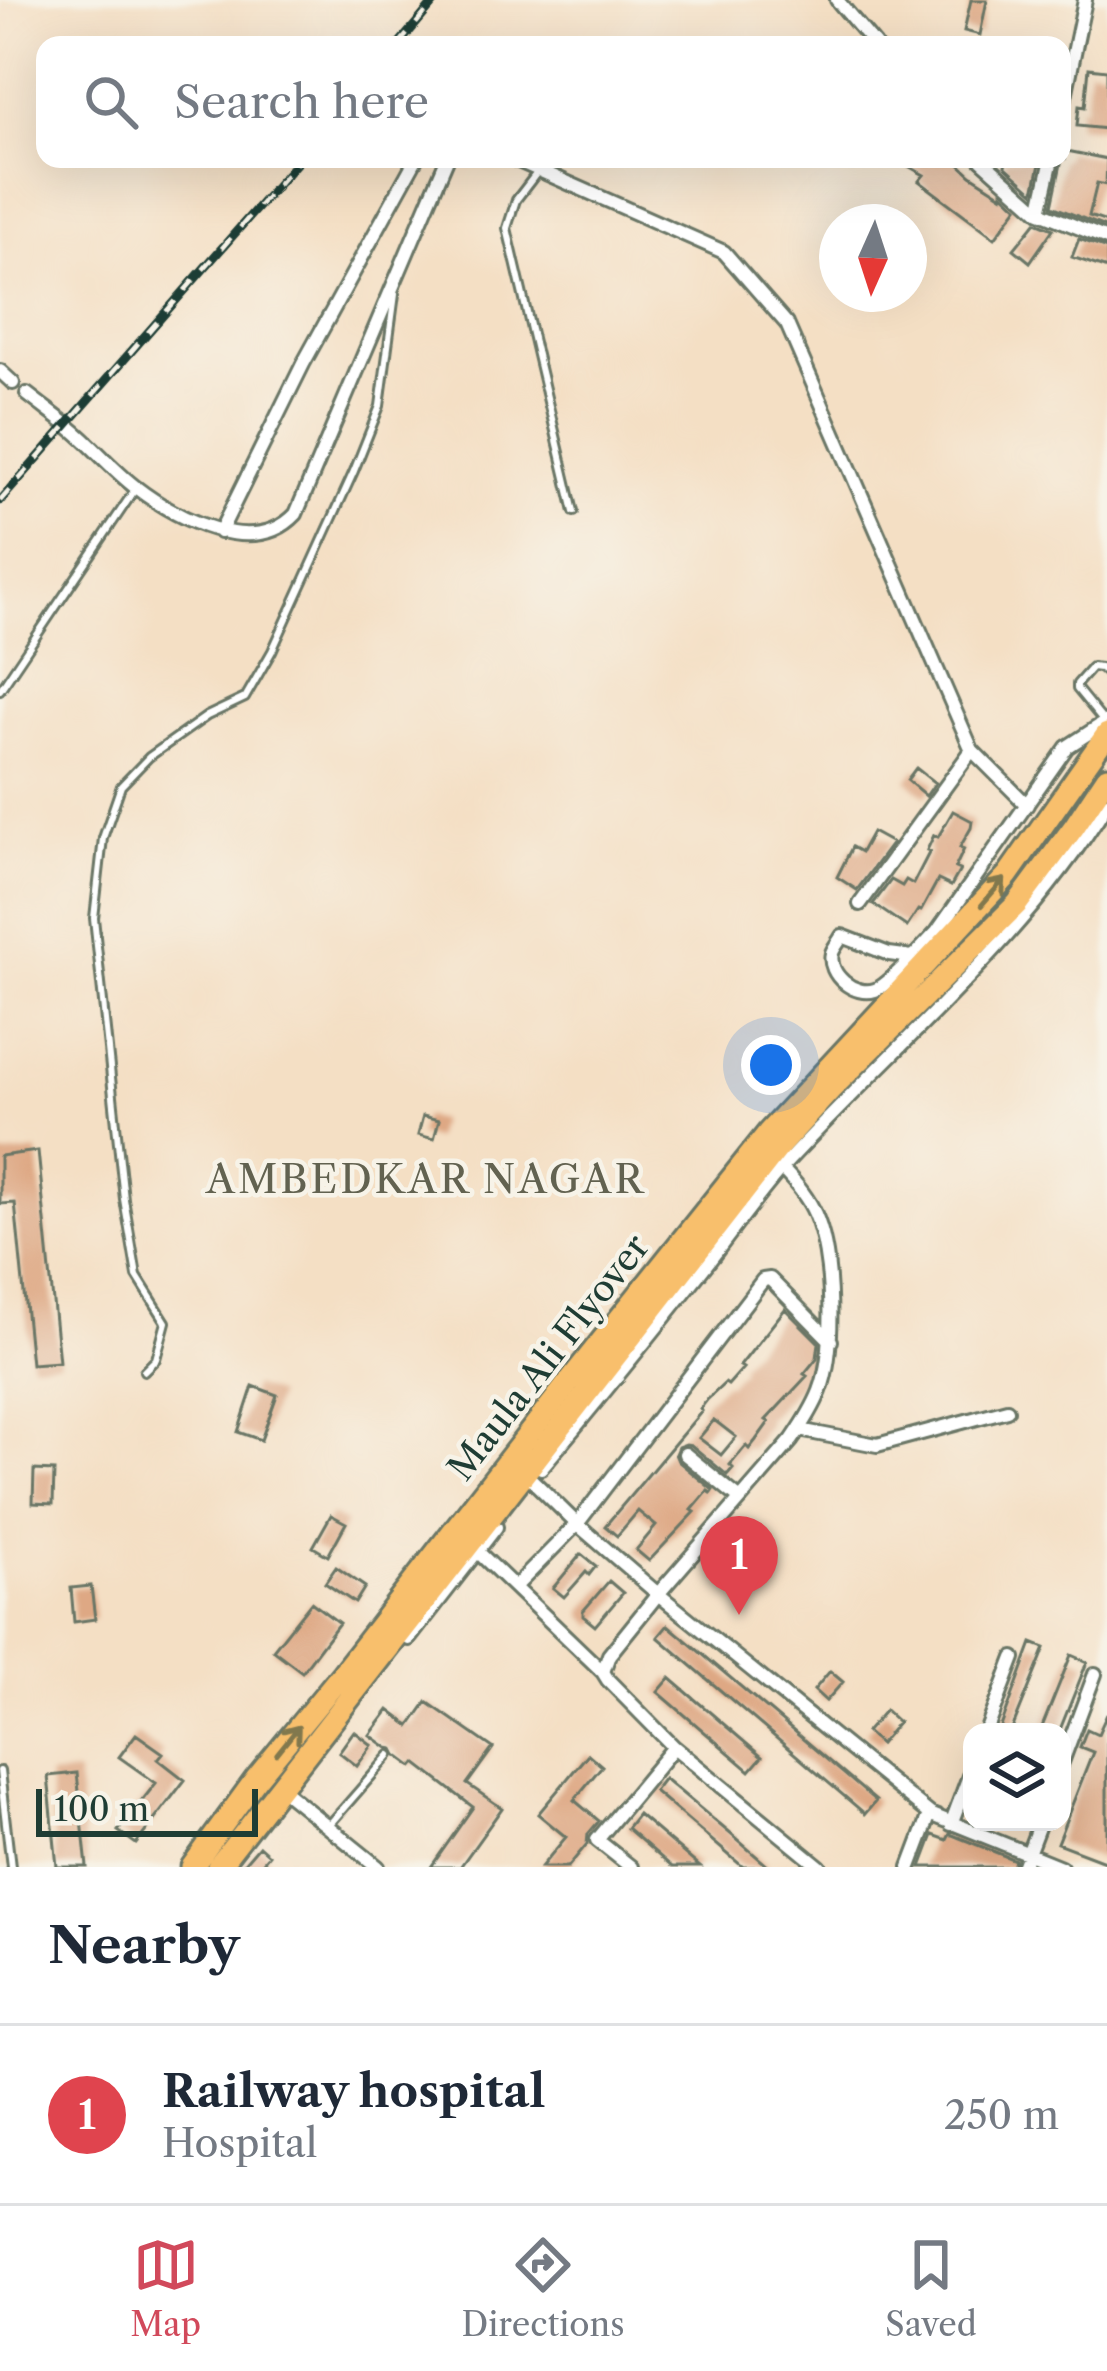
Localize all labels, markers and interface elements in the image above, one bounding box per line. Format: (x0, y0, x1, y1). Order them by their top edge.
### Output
search box (36, 36, 1071, 168)
icon: search (78, 69, 144, 135)
text: Search here (174, 74, 429, 130)
north arrow (819, 204, 927, 312)
one-way arrow (979, 878, 1006, 908)
your location (741, 1035, 801, 1095)
district label: AMBEDKAR NAGAR (205, 1155, 646, 1203)
street label: Maula Ali Flyover (438, 1225, 658, 1489)
pin: 1 (700, 1516, 778, 1615)
map controls (963, 1723, 1071, 1831)
button: layers (963, 1723, 1071, 1831)
one-way arrow (274, 1725, 301, 1757)
scale bar (36, 1783, 258, 1836)
text: 100 m (54, 1789, 149, 1830)
text: Nearby (48, 1914, 240, 1976)
text: Railway hospital (162, 2063, 545, 2119)
text: 1 (78, 2091, 96, 2139)
text: 250 m (944, 2091, 1059, 2139)
text: Hospital (162, 2119, 317, 2167)
tab: Map (130, 2232, 201, 2345)
tab: Directions (462, 2232, 625, 2345)
tab: Saved (885, 2232, 977, 2345)

